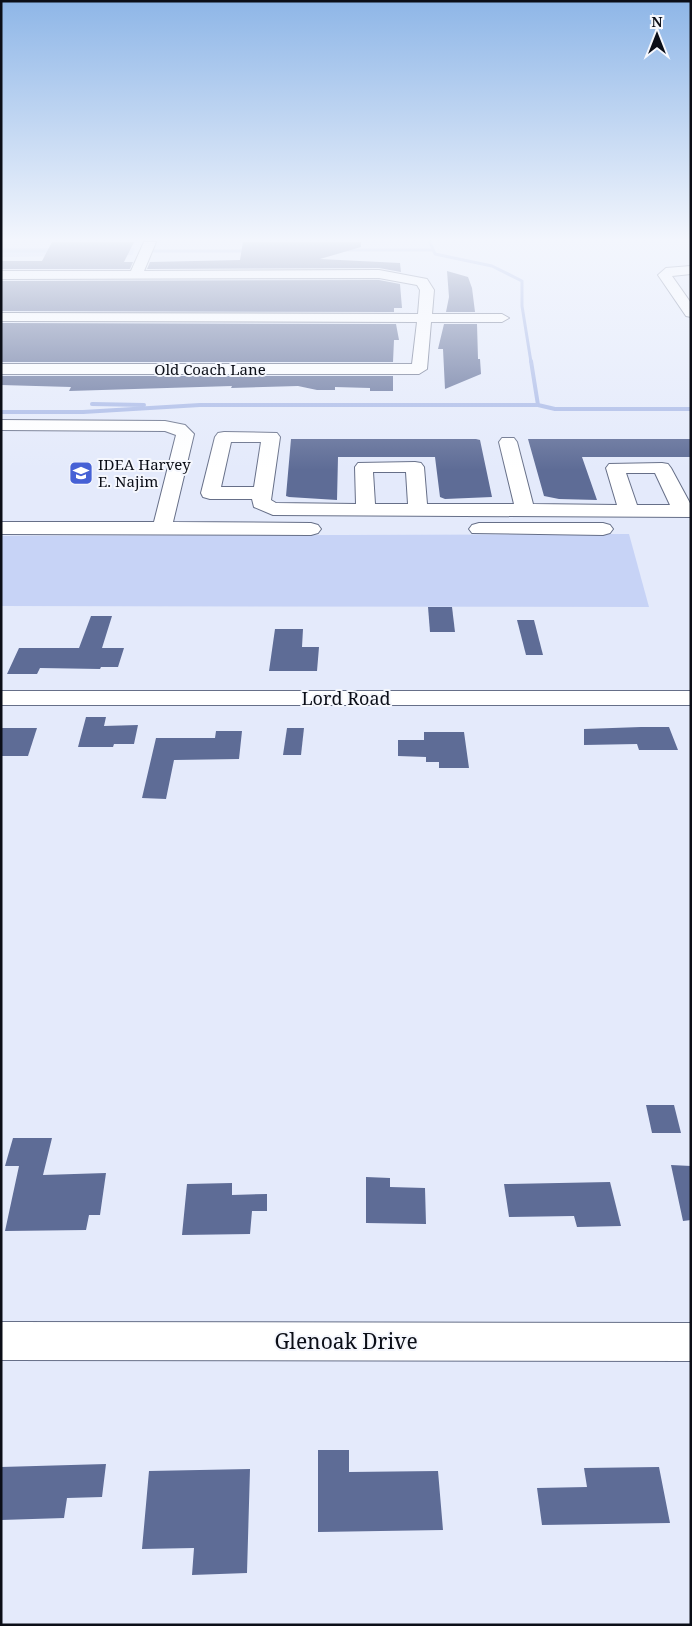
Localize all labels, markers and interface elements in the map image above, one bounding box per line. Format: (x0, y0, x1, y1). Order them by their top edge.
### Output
north arrow (632, 10, 682, 60)
text: N (651, 12, 663, 31)
street label: Old Coach Lane (154, 359, 266, 379)
place label: IDEA Harvey E. Najim (98, 454, 191, 491)
school or university icon: IDEA Harvey E. Najim (68, 460, 94, 486)
street label: Lord Road (301, 686, 391, 710)
street label: Glenoak Drive (274, 1327, 418, 1355)

